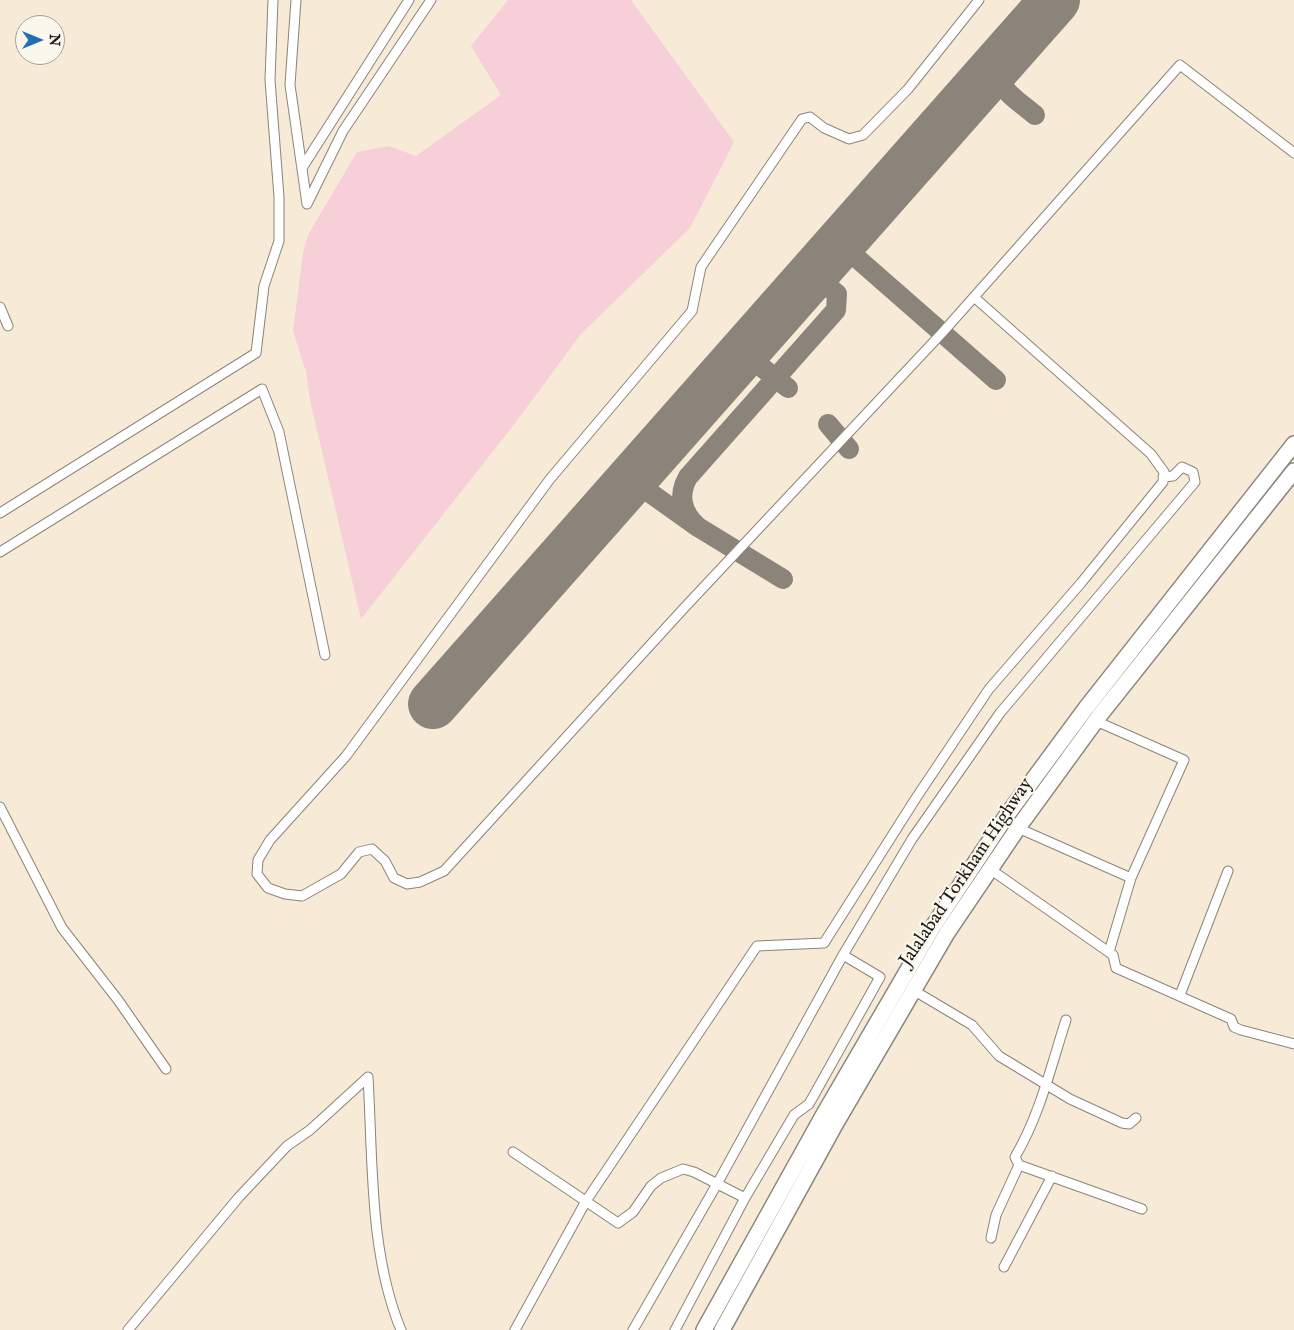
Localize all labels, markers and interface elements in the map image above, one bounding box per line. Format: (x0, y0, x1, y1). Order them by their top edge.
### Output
north arrow (15, 15, 65, 65)
text: N (45, 34, 63, 46)
street label: Jalalabad Torkham Highway (895, 774, 1039, 972)

